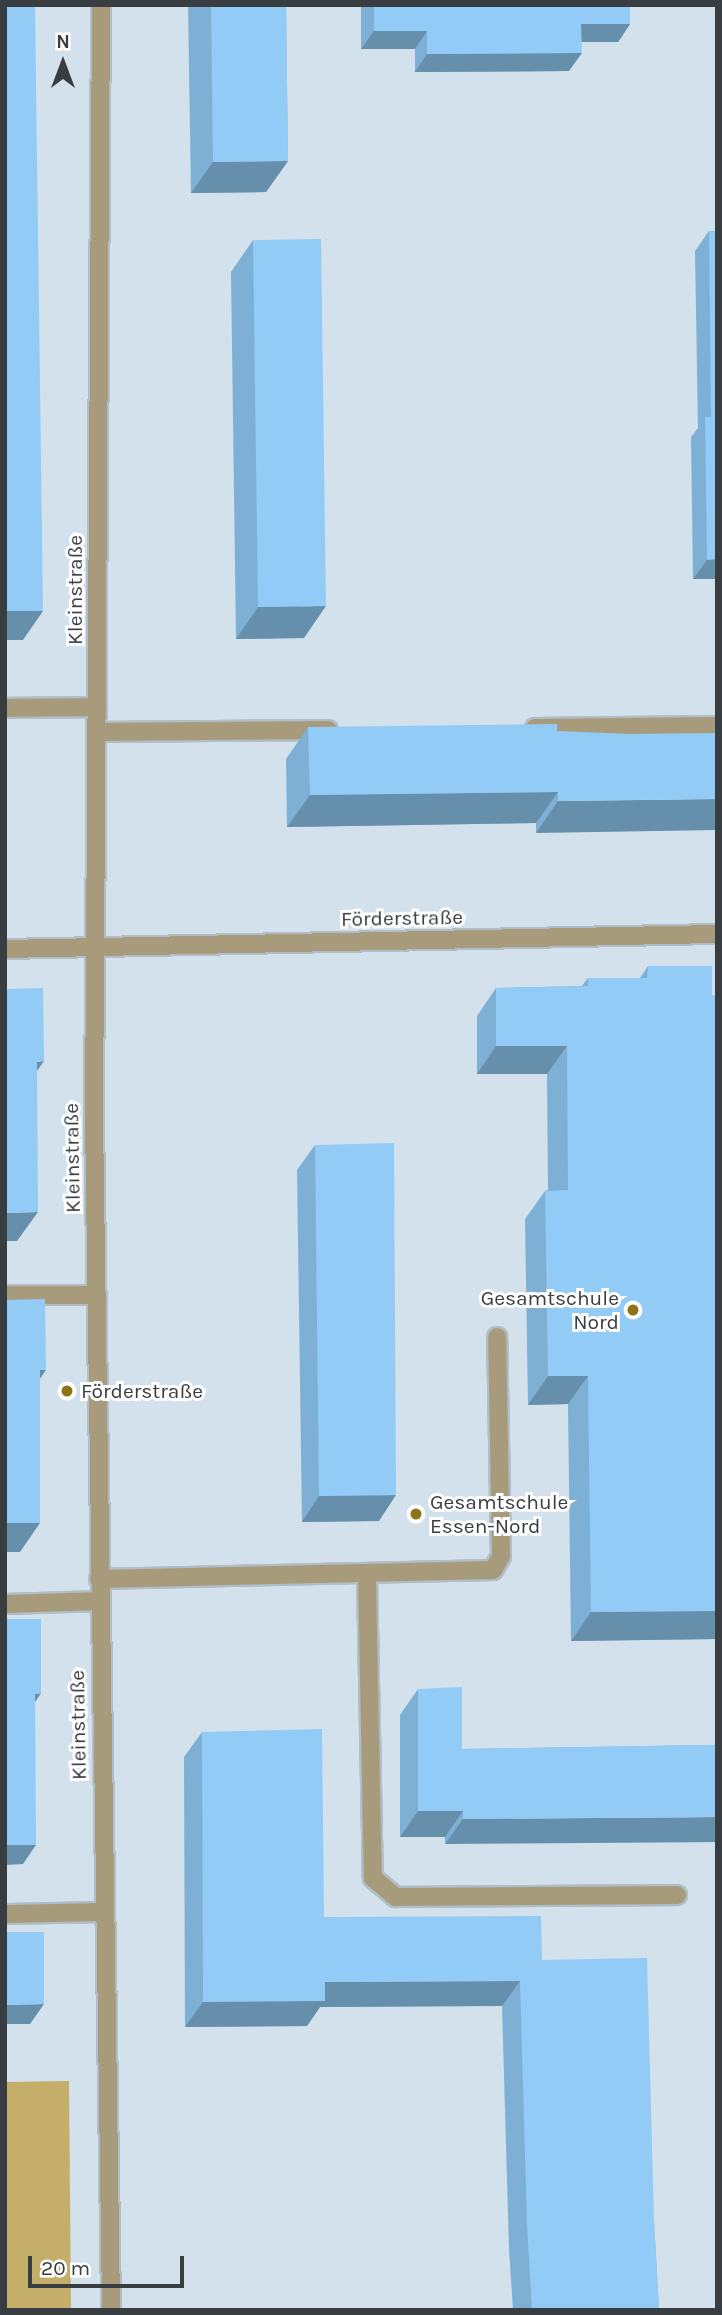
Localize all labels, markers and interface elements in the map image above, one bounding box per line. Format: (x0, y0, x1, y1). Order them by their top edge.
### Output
north arrow (28, 28, 98, 98)
text: N (56, 31, 70, 53)
street label: Kleinstraße (62, 535, 88, 645)
street label: Förderstraße (341, 904, 463, 932)
street label: Kleinstraße (58, 1103, 86, 1213)
place label: Gesamtschule Nord (481, 1285, 619, 1335)
marker: Gesamtschule Nord (625, 1302, 641, 1318)
place label: Förderstraße (81, 1378, 203, 1404)
marker: Förderstraße (59, 1383, 75, 1399)
place label: Gesamtschule Essen-Nord (430, 1489, 568, 1539)
marker: Gesamtschule Essen-Nord (408, 1506, 424, 1522)
street label: Kleinstraße (64, 1670, 92, 1780)
scale bar (32, 2242, 187, 2286)
text: 20 m (41, 2256, 90, 2280)

